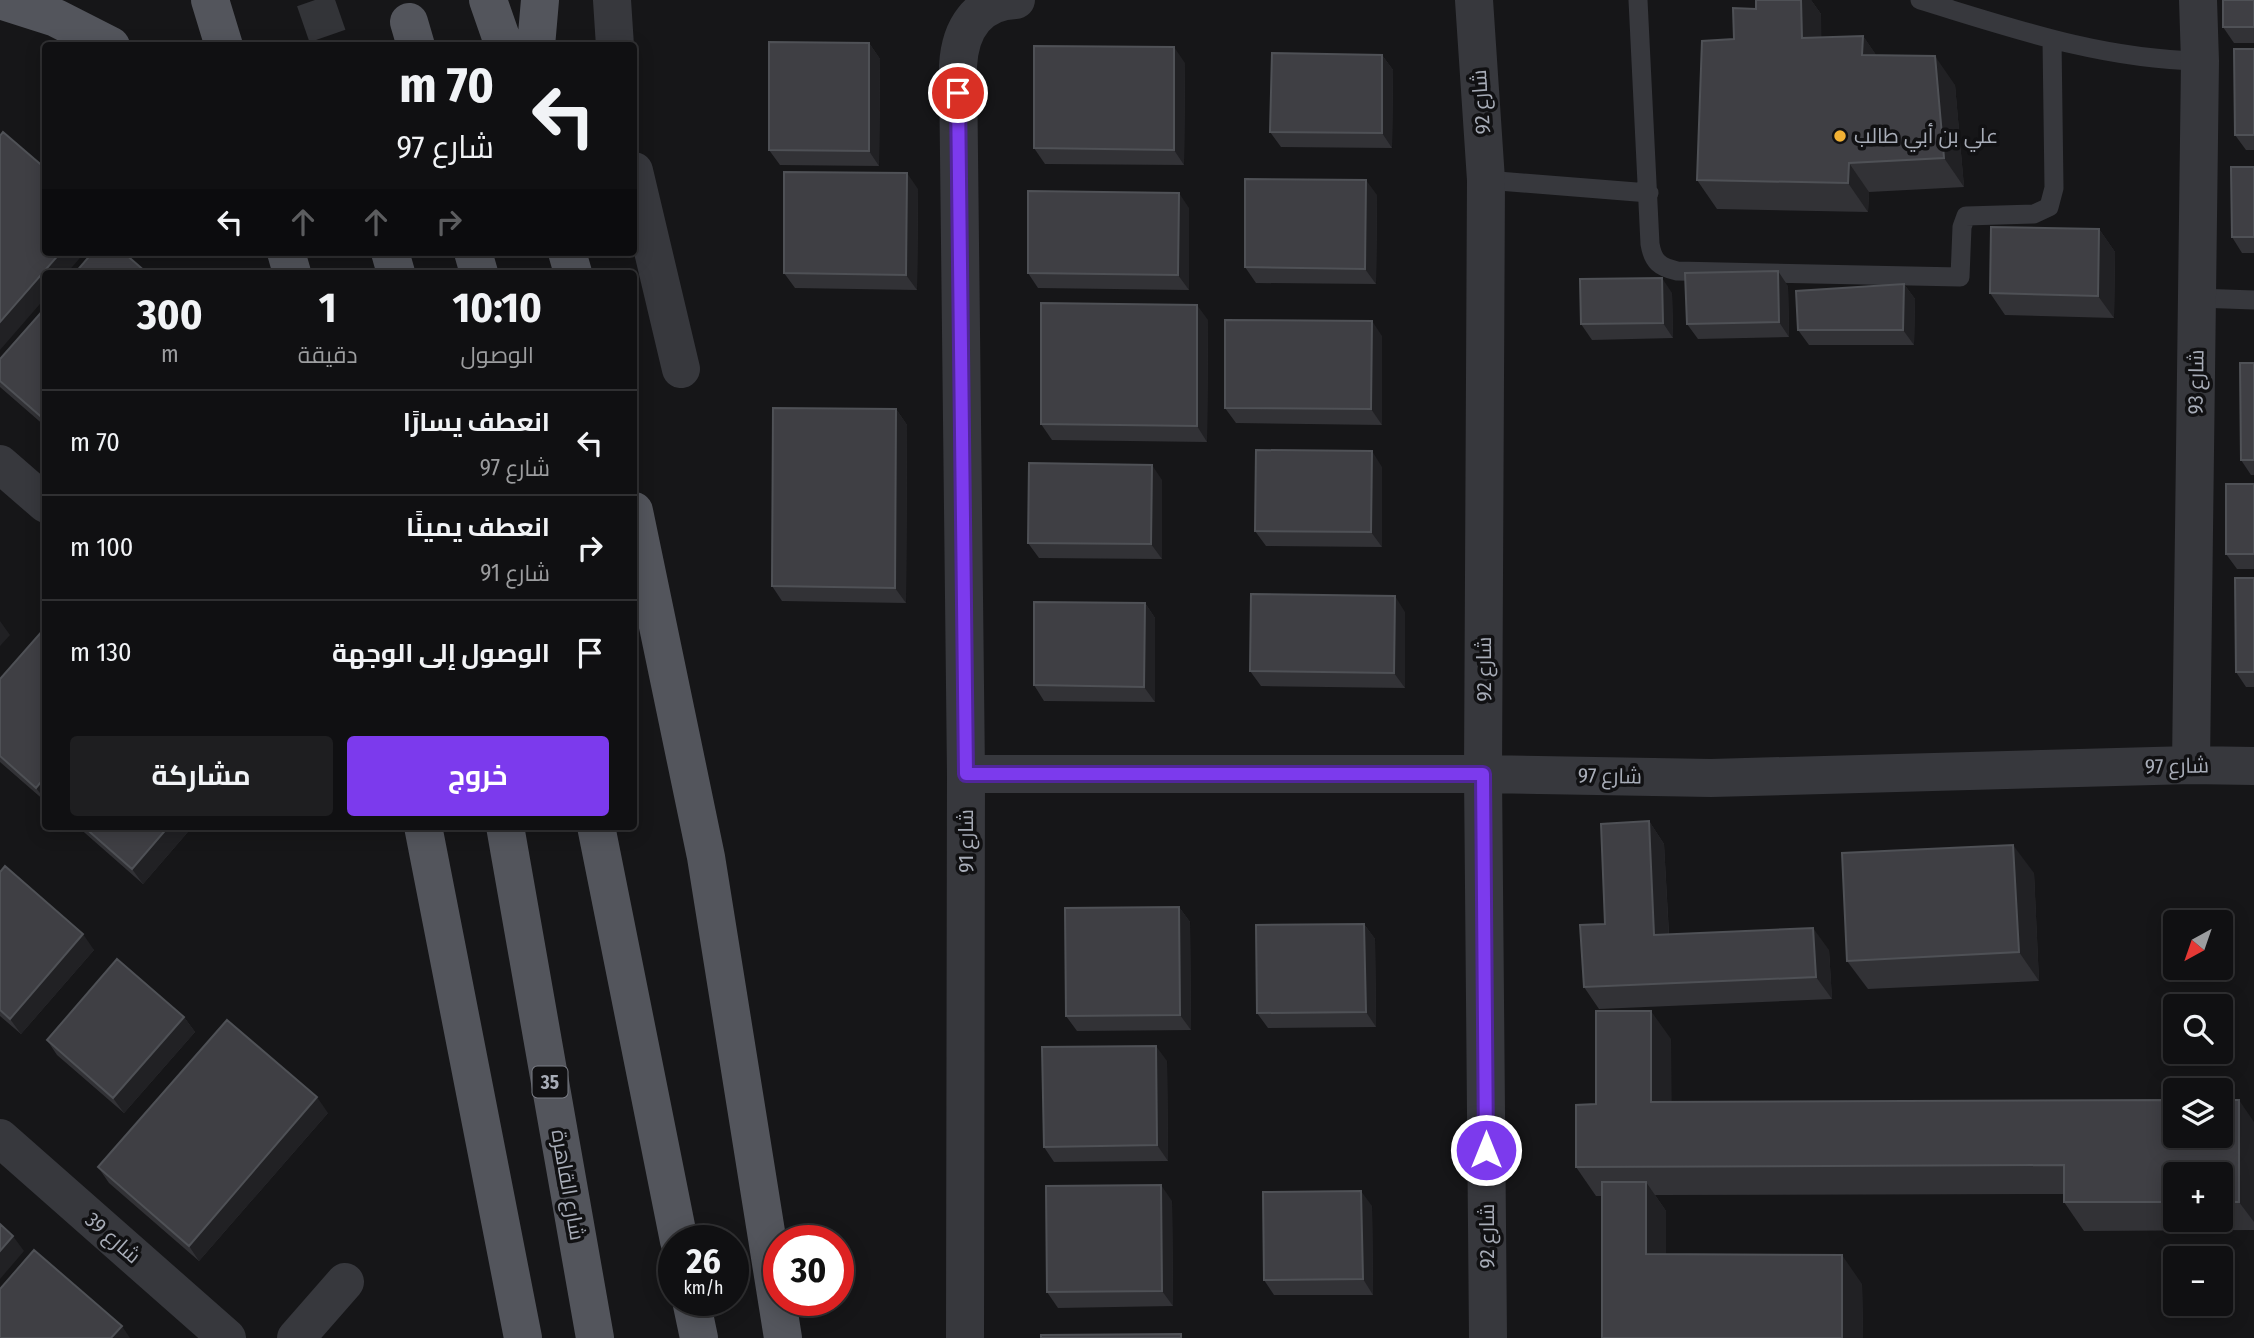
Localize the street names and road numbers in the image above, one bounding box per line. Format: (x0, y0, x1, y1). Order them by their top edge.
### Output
street label: شارع 92 (1466, 69, 1497, 135)
street label: شارع 93 (2182, 349, 2211, 415)
street label: شارع 92 (1471, 637, 1498, 701)
street label: شارع 97 (2145, 752, 2209, 781)
street label: شارع 97 (1578, 762, 1642, 791)
street label: شارع 91 (953, 809, 980, 873)
road number: 35 (532, 1066, 568, 1098)
street label: شارع القاهرة (544, 1128, 591, 1243)
street label: شارع 92 (1474, 1204, 1501, 1268)
street label: شارع 39 (79, 1207, 146, 1270)

